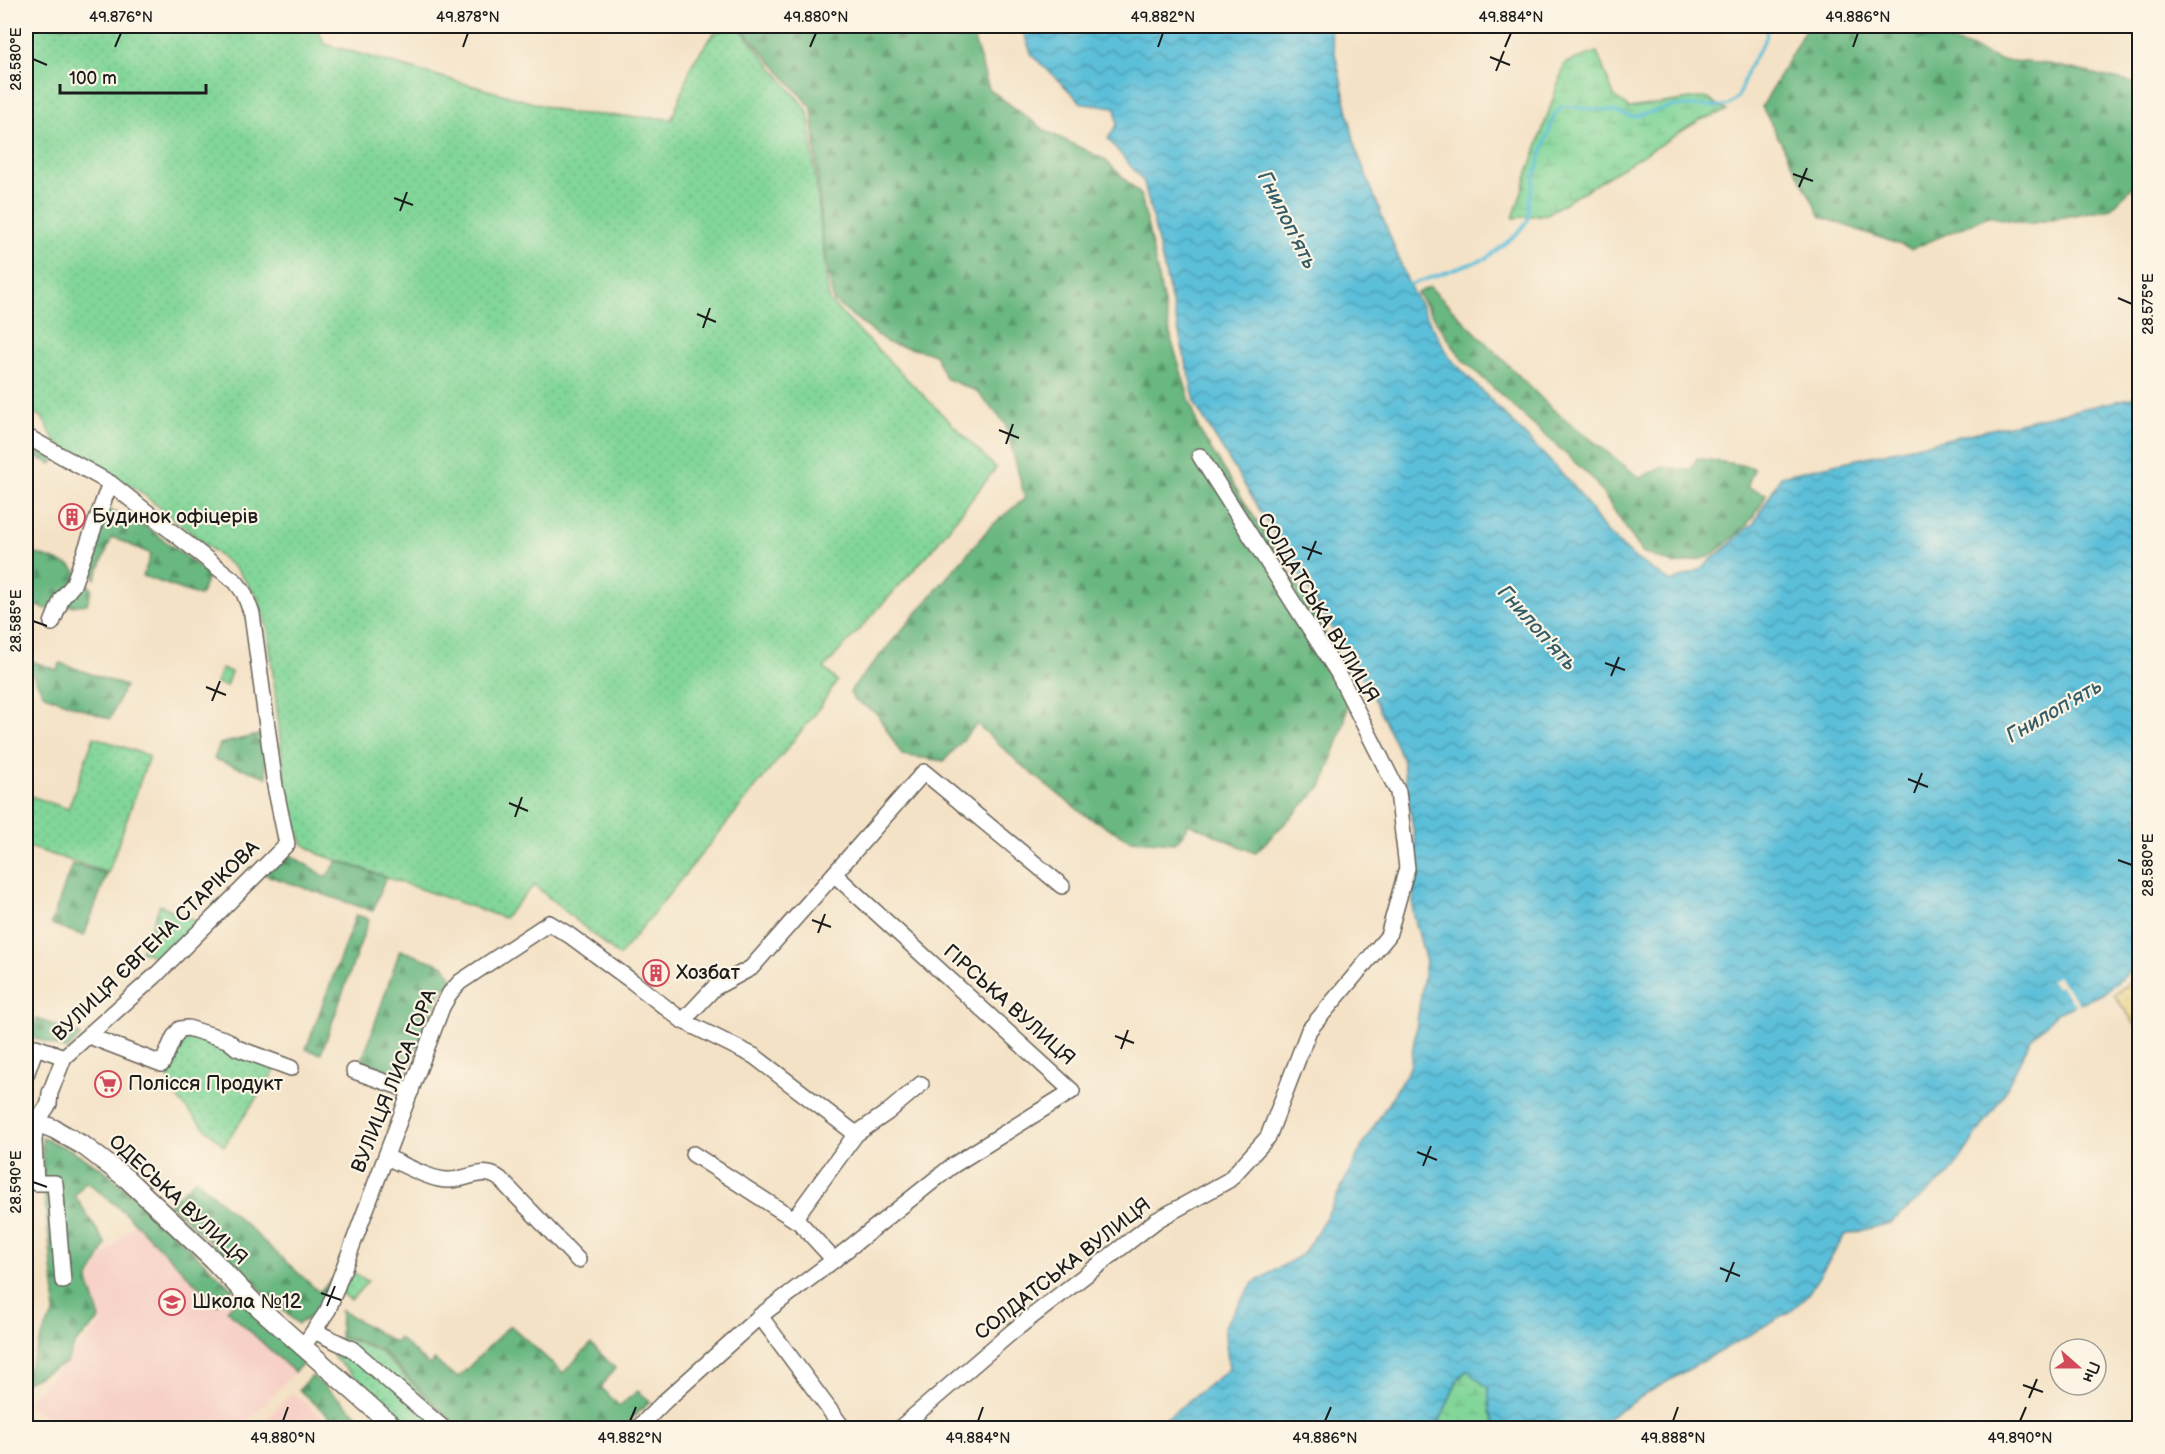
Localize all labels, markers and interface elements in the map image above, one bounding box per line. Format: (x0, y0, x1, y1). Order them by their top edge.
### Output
text: 49.876°N (89, 8, 153, 27)
text: 49.878°N (436, 8, 500, 27)
text: 49.880°N (783, 8, 849, 27)
text: 49.882°N (1131, 8, 1195, 27)
text: 49.884°N (1479, 8, 1543, 27)
text: 49.886°N (1825, 8, 1891, 27)
text: 28.580°E (7, 27, 26, 91)
scale bar (60, 57, 206, 95)
text: 100 m (69, 68, 117, 89)
water label: Гнилоп'ять (1252, 167, 1322, 273)
text: 28.575°E (2139, 273, 2158, 335)
building icon: Будинок офіцерів (57, 502, 87, 532)
place label: Будинок офіцерів (92, 505, 258, 529)
street label: СОЛДАТСЬКА ВУЛИЦЯ (1252, 509, 1384, 707)
water label: Гнилоп'ять (1492, 580, 1582, 676)
text: 28.585°E (7, 589, 26, 653)
water label: Гнилоп'ять (2002, 673, 2106, 749)
text: 28.580°E (2139, 833, 2158, 897)
street label: ВУЛИЦЯ ЄВГЕНА СТАРІКОВА (48, 835, 265, 1046)
street label: ГІРСЬКА ВУЛИЦЯ (938, 939, 1080, 1071)
building icon: Хозбат (641, 958, 671, 988)
place label: Хозбат (676, 961, 741, 985)
street label: ВУЛИЦЯ ЛИСА ГОРА (346, 985, 442, 1176)
supermarket icon: Полісся Продукт (93, 1069, 123, 1099)
place label: Полісся Продукт (128, 1072, 284, 1096)
street label: ОДЕСЬКА ВУЛИЦЯ (104, 1130, 252, 1270)
text: 28.590°E (7, 1150, 26, 1214)
street label: СОЛДАТСЬКА ВУЛИЦЯ (970, 1193, 1156, 1345)
school or university icon: Школа №12 (157, 1287, 187, 1317)
place label: Школа №12 (192, 1290, 302, 1314)
north arrow (2048, 1337, 2108, 1397)
text: Пн (2078, 1358, 2103, 1385)
text: 49.880°N (250, 1429, 316, 1448)
text: 49.882°N (598, 1429, 662, 1448)
text: 49.884°N (946, 1429, 1010, 1448)
text: 49.886°N (1292, 1429, 1358, 1448)
text: 49.888°N (1640, 1429, 1706, 1448)
text: 49.890°N (1987, 1429, 2053, 1448)

